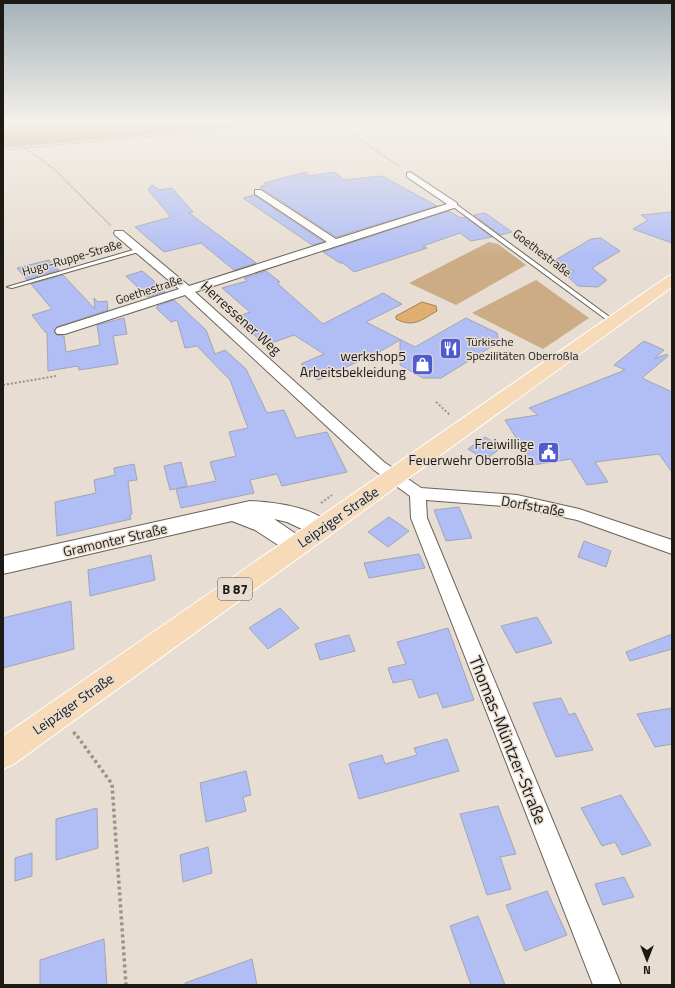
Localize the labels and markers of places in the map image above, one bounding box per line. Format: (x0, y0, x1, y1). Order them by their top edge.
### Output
place label: Türkische Spezilitäten Oberroßla (466, 332, 578, 365)
restaurant icon: Türkische Spezilitäten Oberroßla (437, 336, 463, 362)
place label: werkshop5 Arbeitsbekleidung (300, 345, 406, 382)
shop icon: werkshop5 Arbeitsbekleidung (409, 351, 435, 377)
place label: Freiwillige Feuerwehr Oberroßla (408, 433, 534, 470)
public building icon: Freiwillige Feuerwehr Oberroßla (536, 439, 562, 465)

